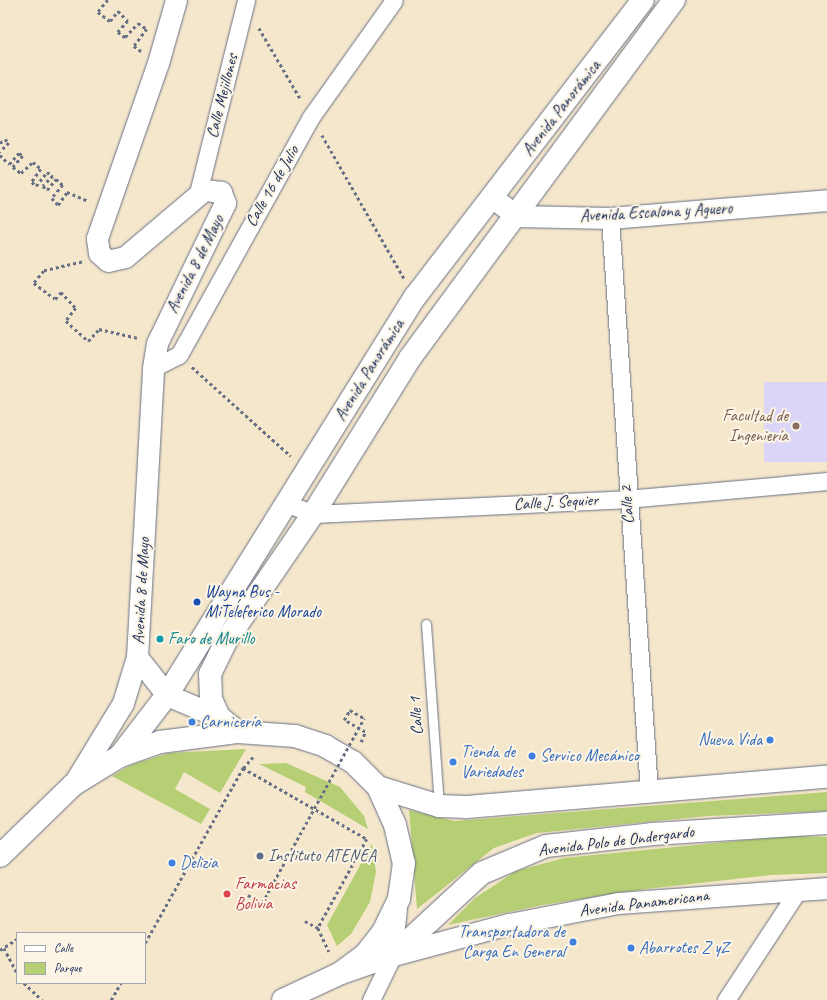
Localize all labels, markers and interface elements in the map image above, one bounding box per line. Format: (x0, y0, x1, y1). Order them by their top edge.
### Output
street label: Calle Mejillones (202, 52, 242, 140)
street label: Avenida Panorámica (517, 56, 605, 160)
street label: Calle 16 de Julio (241, 142, 303, 230)
street label: Avenida Escalona y Aguero (579, 198, 733, 226)
street label: Avenida 8 de Mayo (162, 212, 228, 316)
street label: Avenida Panorámica (330, 316, 408, 424)
place label: Facultad de Ingeniería (723, 406, 788, 446)
marker: Facultad de Ingeniería (791, 421, 801, 431)
street label: Calle 2 (615, 485, 639, 525)
street label: Calle J. Sequier (513, 490, 599, 514)
street label: Avenida 8 de Mayo (128, 537, 154, 645)
place label: Wayna Bus - MiTeleferico Morado (205, 582, 321, 622)
marker: Wayna Bus - MiTeleferico Morado (192, 597, 202, 607)
place label: Faro de Murillo (168, 629, 255, 649)
marker: Faro de Murillo (155, 634, 165, 644)
street label: Calle 1 (404, 696, 428, 736)
place label: Carnicería (200, 712, 261, 732)
marker: Carnicería (187, 717, 197, 727)
place label: Nueva Vida (698, 730, 762, 750)
marker: Nueva Vida (765, 735, 775, 745)
place label: Tienda de Variedades (461, 742, 523, 782)
place label: Servico Mecánico (540, 746, 639, 766)
marker: Servico Mecánico (527, 751, 537, 761)
marker: Tienda de Variedades (448, 757, 458, 767)
street label: Avenida Polo de Ondergardo (537, 821, 695, 861)
place label: Instituto ATENEA (268, 846, 376, 866)
marker: Instituto ATENEA (255, 851, 265, 861)
place label: Delizia (180, 853, 218, 873)
marker: Delizia (167, 858, 177, 868)
place label: Farmacias Bolivia (235, 874, 296, 914)
street label: Avenida Panamericana (578, 885, 710, 921)
marker: Farmacias Bolivia (222, 889, 232, 899)
place label: Transportadora de Carga En General (459, 922, 565, 962)
legend (16, 932, 146, 984)
marker: Transportadora de Carga En General (568, 937, 578, 947)
place label: Abarrotes Z yZ (639, 938, 729, 958)
text: Calle (54, 940, 73, 956)
marker: Abarrotes Z yZ (626, 943, 636, 953)
text: Parque (54, 960, 82, 976)

